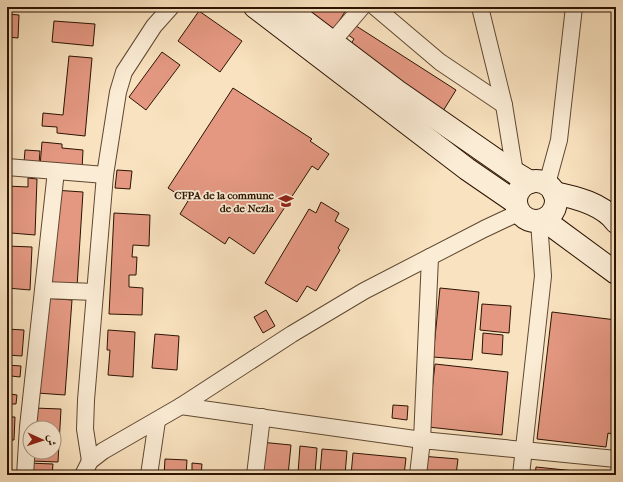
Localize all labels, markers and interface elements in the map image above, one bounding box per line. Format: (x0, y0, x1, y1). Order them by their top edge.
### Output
place label: CFPA de la commune de de Nezla (174, 189, 275, 215)
school or university icon: CFPA de la commune de de Nezla (277, 192, 295, 210)
north arrow (22, 420, 62, 460)
text: ش (45, 435, 58, 446)

